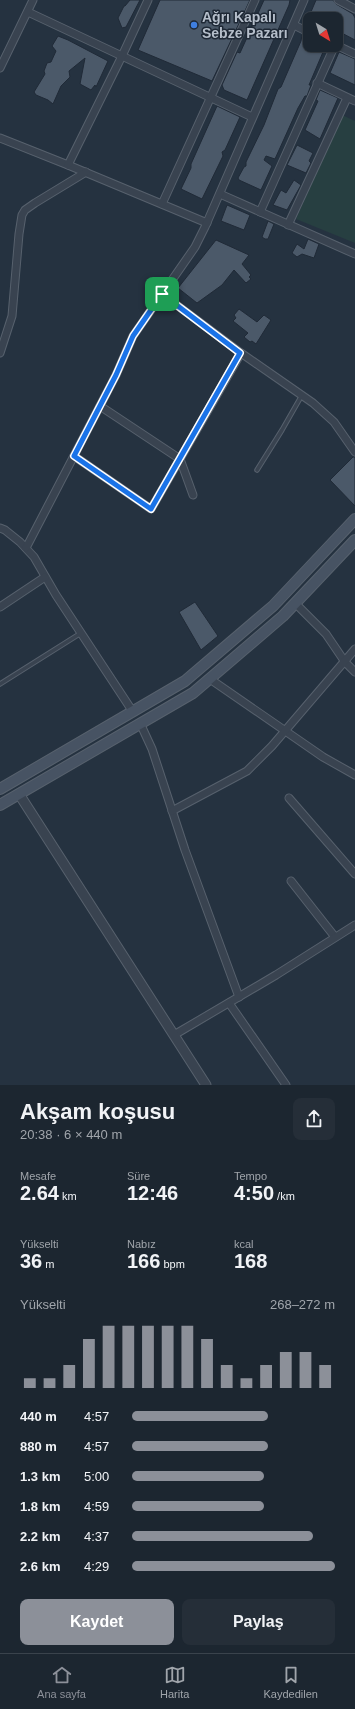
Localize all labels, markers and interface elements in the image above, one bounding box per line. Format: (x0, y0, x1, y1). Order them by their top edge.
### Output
place label: Ağrı Kapalı Sebze Pazarı (202, 9, 288, 41)
north arrow (303, 12, 343, 52)
map controls (303, 12, 343, 52)
marker: Ağrı Kapalı Sebze Pazarı (189, 20, 199, 30)
pin (145, 277, 179, 311)
icon: arrive (151, 283, 173, 305)
button: share (293, 1098, 335, 1140)
text: Akşam koşusu (20, 1099, 175, 1124)
text: 20:38 · 6 × 440 m (20, 1127, 122, 1142)
text: Mesafe (20, 1170, 56, 1182)
text: Süre (127, 1170, 150, 1182)
text: Tempo (234, 1170, 267, 1182)
text: 2.64 (20, 1182, 59, 1204)
text: 12:46 (127, 1182, 178, 1204)
text: 4:50 (234, 1182, 274, 1204)
text: km (59, 1190, 77, 1202)
text: /km (274, 1190, 295, 1202)
text: Yükselti (20, 1238, 59, 1250)
text: Nabız (127, 1238, 156, 1250)
text: kcal (234, 1238, 254, 1250)
text: 36 (20, 1250, 42, 1272)
text: 166 (127, 1250, 160, 1272)
text: 168 (234, 1250, 267, 1272)
text: m (42, 1258, 54, 1270)
text: bpm (160, 1258, 185, 1270)
text: Yükselti (20, 1297, 66, 1312)
text: 268–272 m (270, 1297, 335, 1312)
text: 440 m (20, 1409, 57, 1424)
text: 4:57 (84, 1409, 109, 1424)
text: 880 m (20, 1439, 57, 1454)
text: 4:57 (84, 1439, 109, 1454)
text: 1.3 km (20, 1469, 60, 1484)
text: 5:00 (84, 1469, 109, 1484)
text: 1.8 km (20, 1499, 60, 1514)
text: 4:59 (84, 1499, 109, 1514)
text: 2.2 km (20, 1529, 60, 1544)
text: 4:37 (84, 1529, 109, 1544)
text: 2.6 km (20, 1559, 60, 1574)
text: 4:29 (84, 1559, 109, 1574)
button: Kaydet (20, 1599, 174, 1645)
button: Paylaş (182, 1599, 335, 1645)
tab: Ana sayfa (37, 1664, 86, 1700)
tab: Harita (160, 1664, 189, 1700)
tab: Kaydedilen (264, 1664, 318, 1700)

